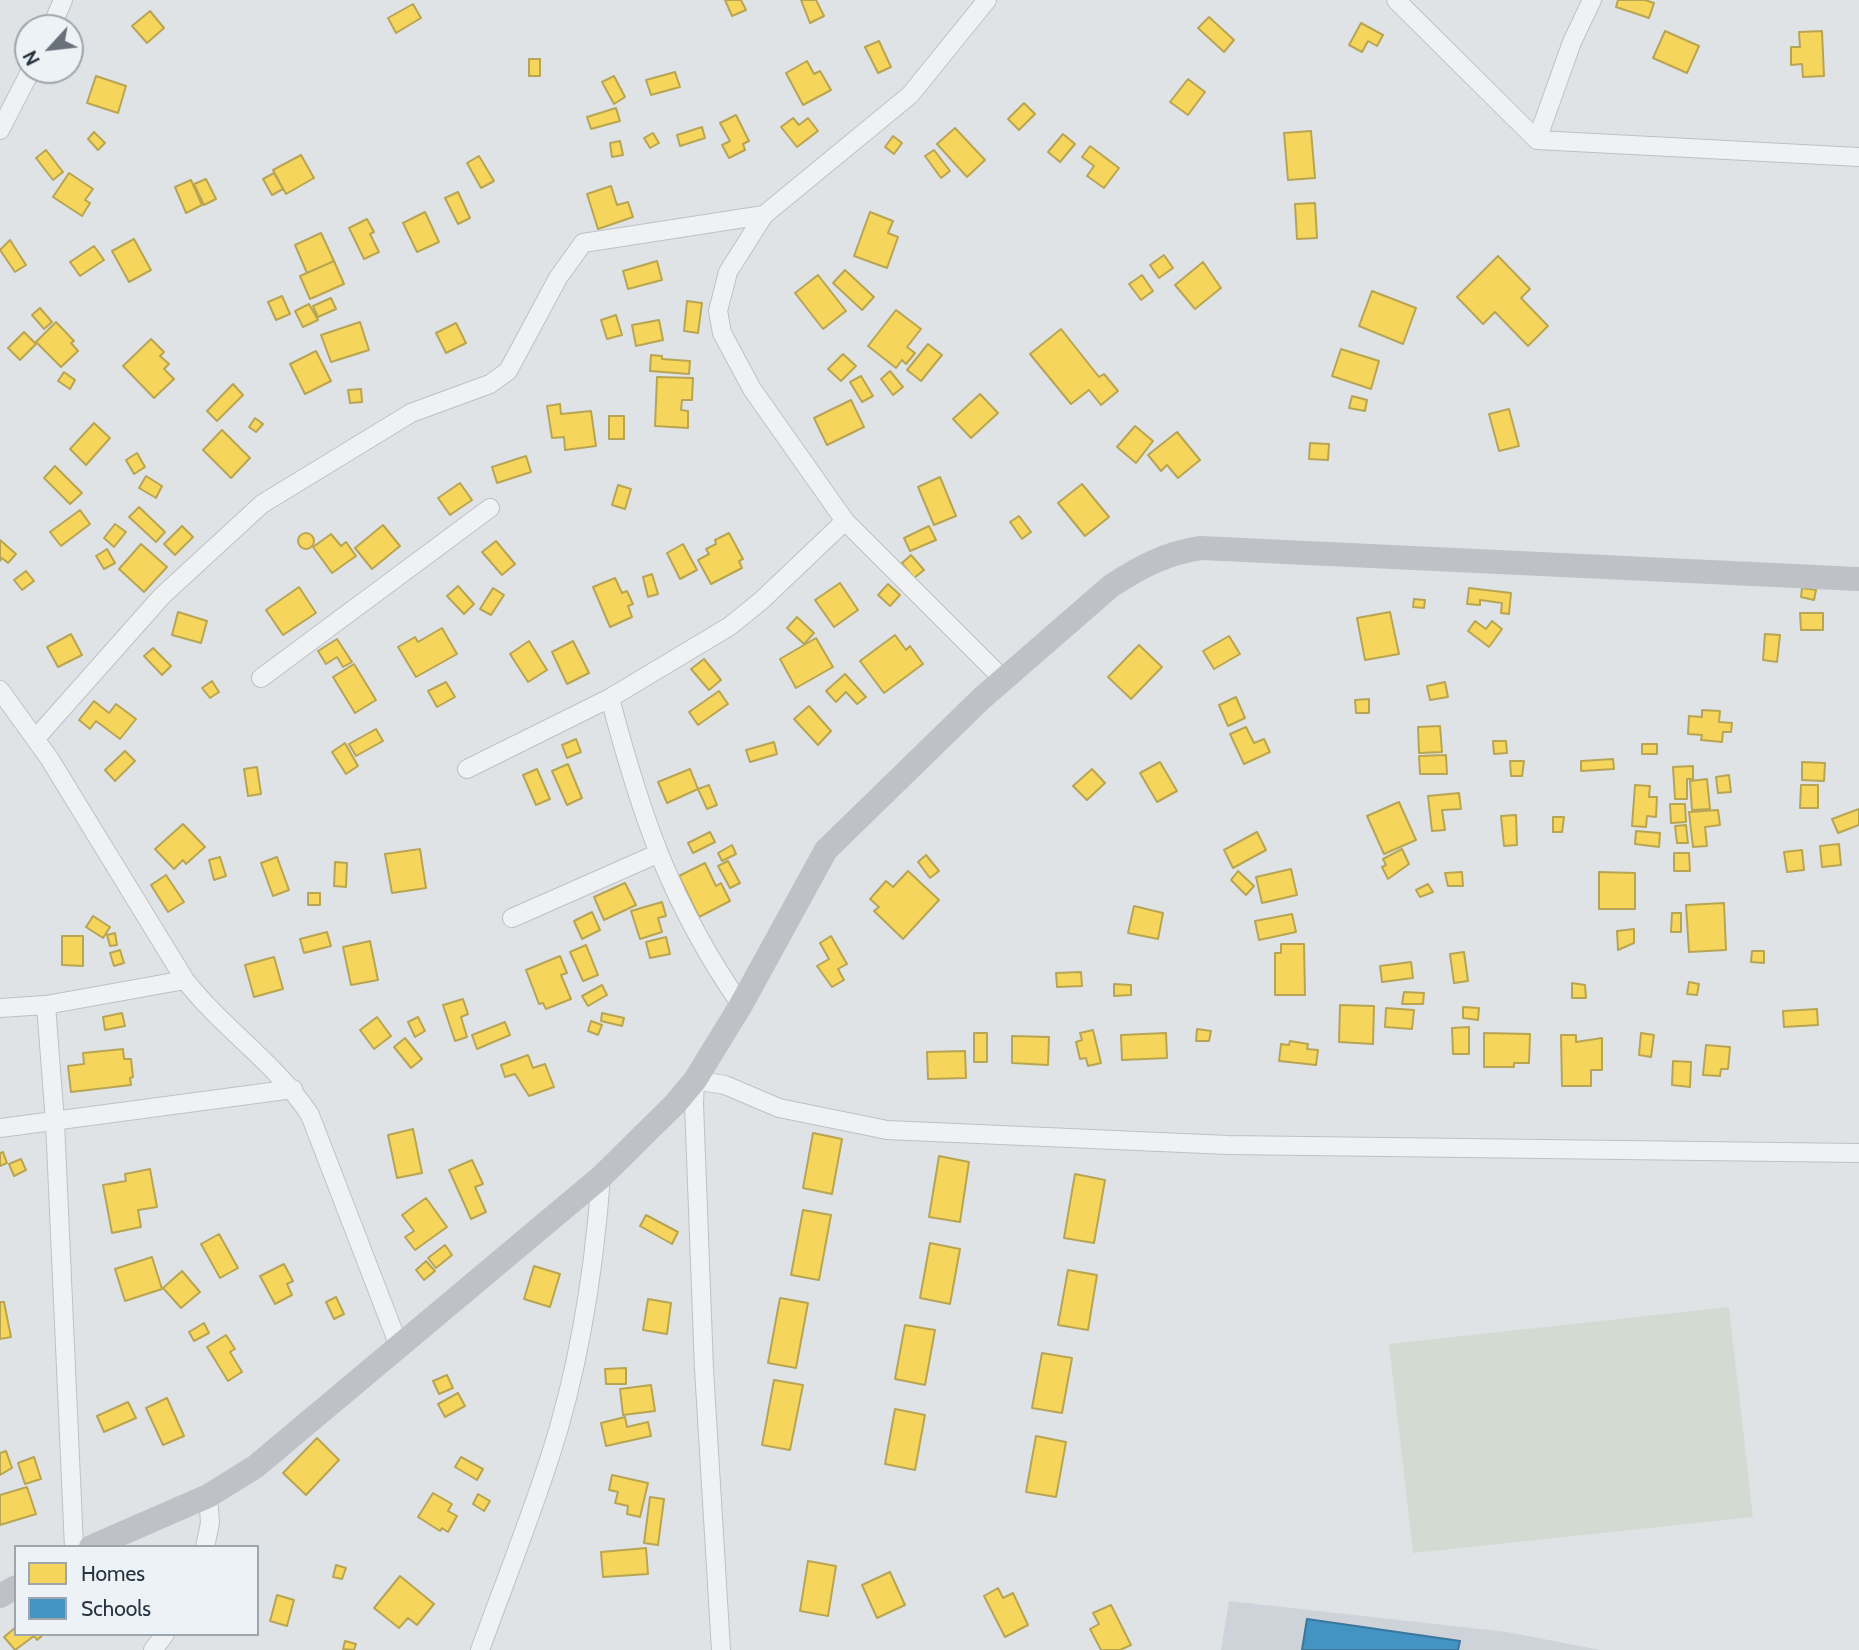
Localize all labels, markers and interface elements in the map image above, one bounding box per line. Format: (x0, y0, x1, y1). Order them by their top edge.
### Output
north arrow (14, 14, 84, 84)
text: N (18, 47, 45, 69)
legend (14, 1545, 259, 1636)
text: Homes (81, 1561, 145, 1586)
text: Schools (81, 1596, 151, 1621)

